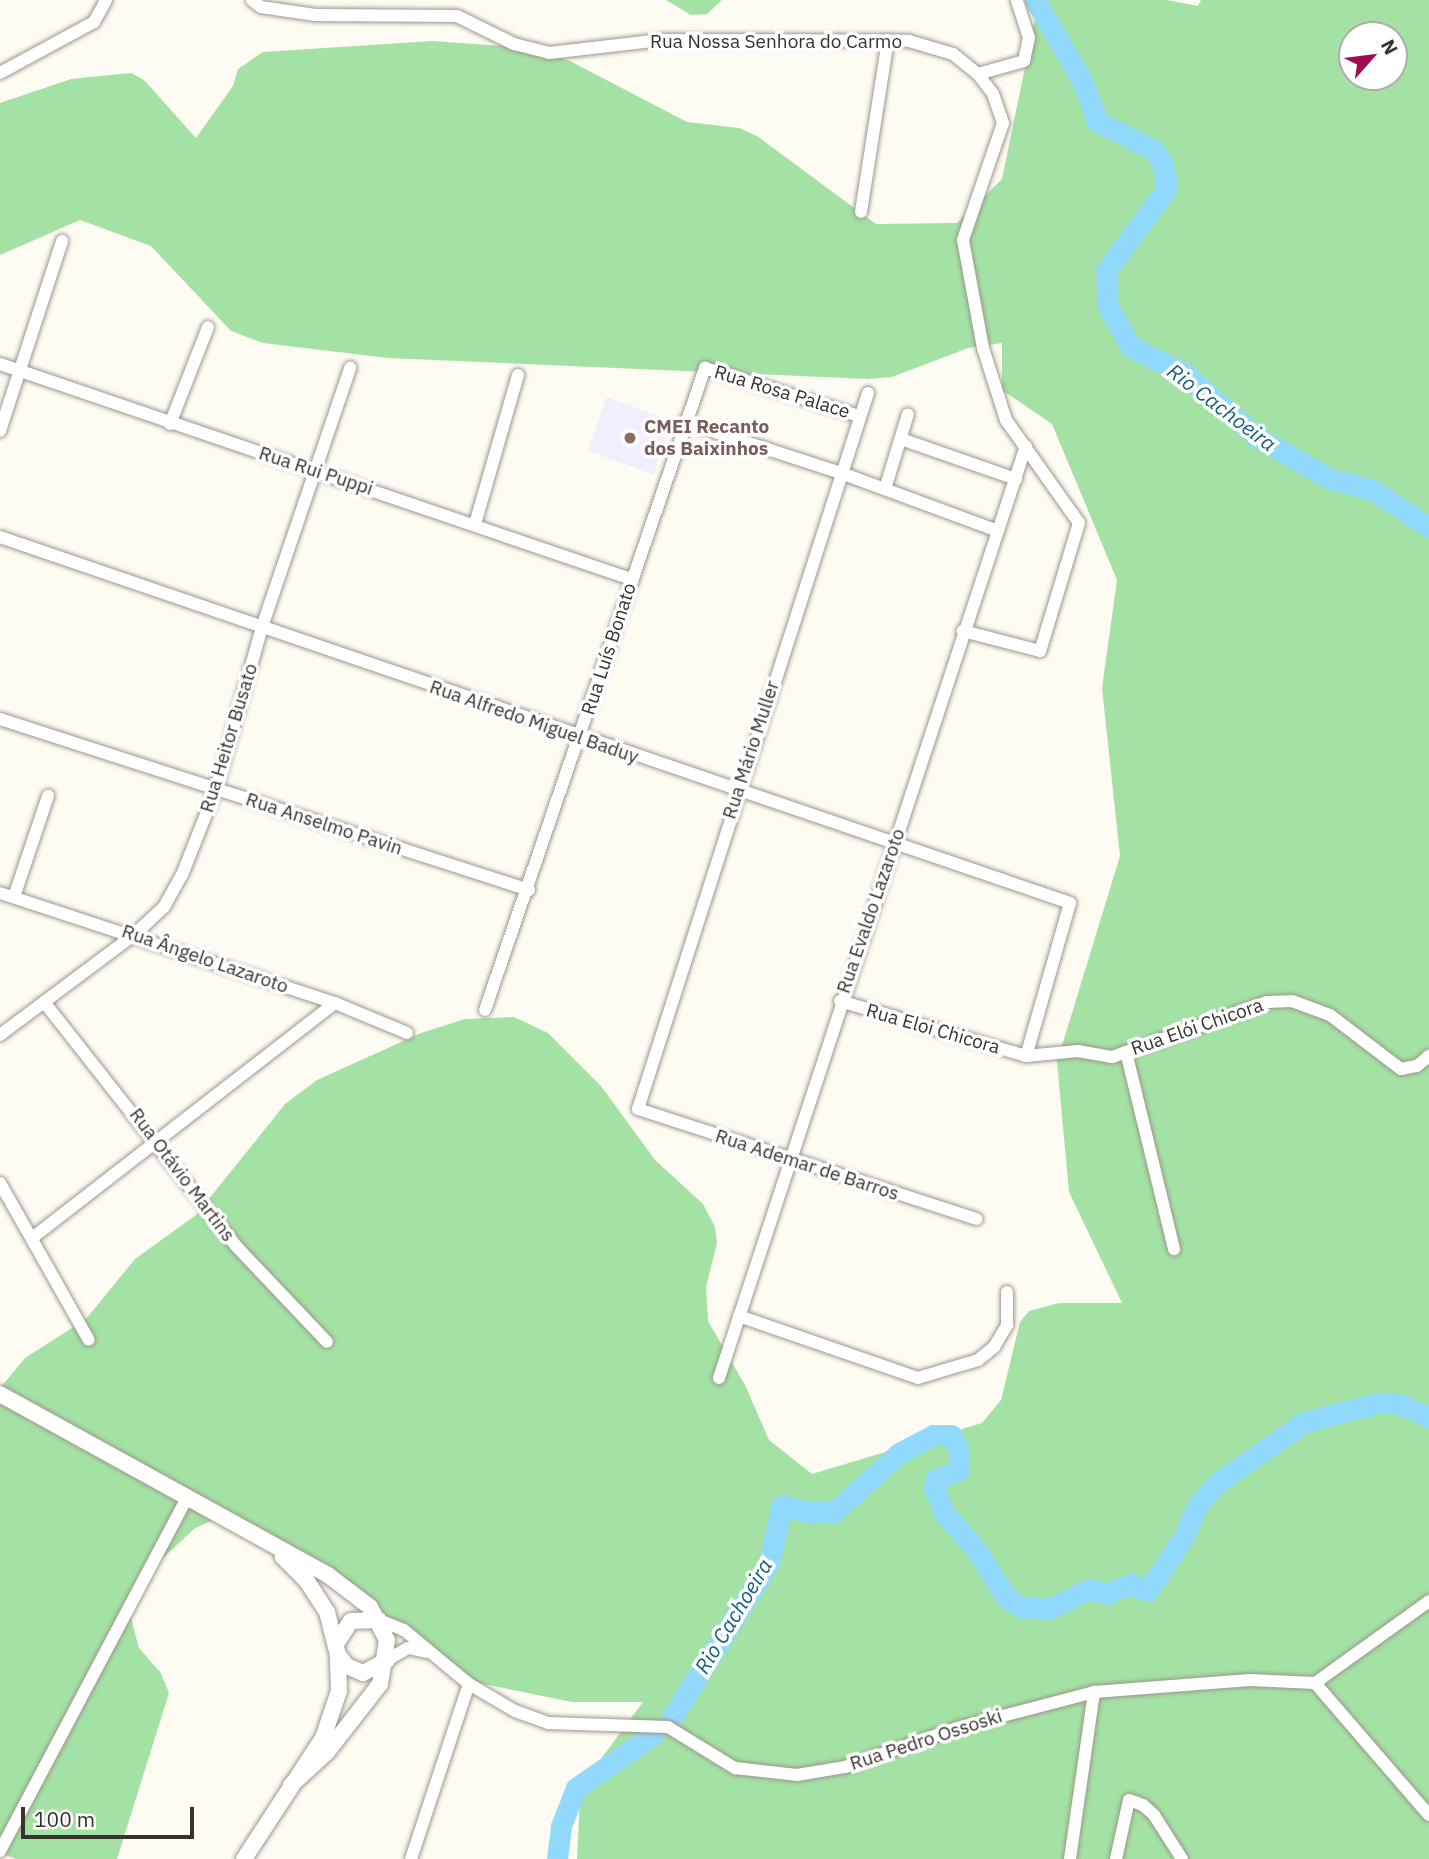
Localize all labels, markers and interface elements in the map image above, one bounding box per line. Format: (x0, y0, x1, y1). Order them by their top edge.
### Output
north arrow (1338, 21, 1408, 91)
street label: Rua Nossa Senhora do Carmo (650, 31, 902, 53)
text: N (1376, 35, 1404, 59)
water label: Rio Cachoeira (1163, 358, 1281, 456)
street label: Rua Rosa Palace (711, 361, 853, 423)
place label: CMEI Recanto dos Baixinhos (644, 416, 769, 460)
marker: CMEI Recanto dos Baixinhos (622, 430, 638, 446)
street label: Rua Rui Puppi (256, 442, 376, 500)
street label: Rua Luís Bonato (577, 580, 641, 718)
street label: Rua Heitor Busato (195, 661, 263, 815)
street label: Rua Alfredo Miguel Baduy (427, 676, 641, 768)
street label: Rua Mário Muller (718, 678, 784, 822)
street label: Rua Anselmo Pavin (243, 788, 405, 860)
street label: Rua Evaldo Lazaroto (832, 826, 910, 996)
street label: Rua Ângelo Lazaroto (119, 920, 291, 998)
street label: Rua Elói Chicora (1128, 994, 1266, 1060)
street label: Rua Eloi Chicora (863, 999, 1003, 1059)
street label: Rua Otávio Martins (124, 1104, 240, 1246)
street label: Rua Ademar de Barros (712, 1125, 902, 1205)
water label: Rio Cachoeira (689, 1554, 777, 1678)
street label: Rua Pedro Ossoski (847, 1705, 1005, 1775)
scale bar (24, 1792, 198, 1836)
text: 100 m (34, 1805, 95, 1833)

